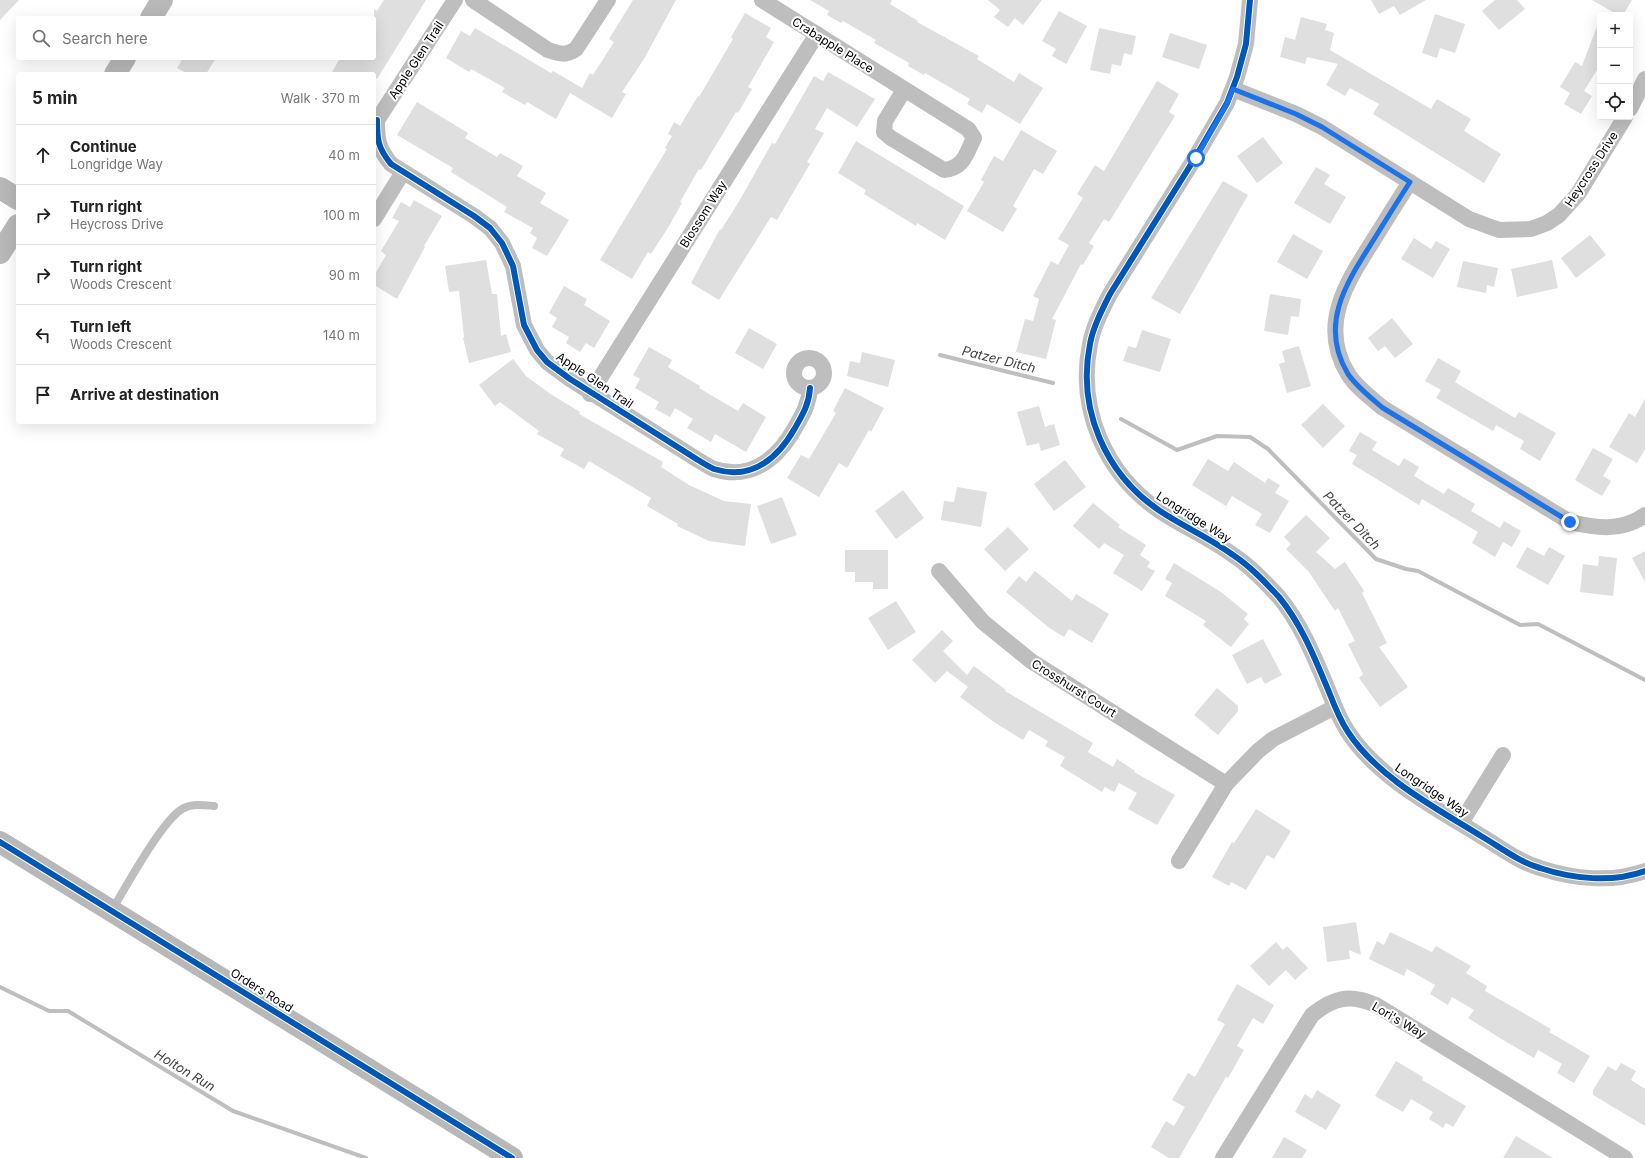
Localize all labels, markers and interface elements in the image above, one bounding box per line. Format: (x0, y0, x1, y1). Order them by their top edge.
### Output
map controls (1597, 12, 1633, 120)
button: + (1597, 12, 1633, 48)
street label: Crabapple Place (789, 14, 877, 76)
search box (16, 16, 376, 60)
street label: Apple Glen Trail (385, 18, 447, 102)
icon: search (30, 27, 52, 49)
text: Search here (62, 29, 148, 48)
button: − (1597, 48, 1633, 84)
button: locate (1597, 84, 1633, 120)
text: 5 min (32, 88, 78, 108)
text: Walk · 370 m (281, 90, 360, 106)
street label: Heycross Drive (1561, 129, 1621, 209)
text: Continue (70, 137, 137, 156)
icon: ahead (32, 144, 54, 166)
text: 40 m (328, 147, 360, 163)
route start (1187, 149, 1205, 167)
text: Longridge Way (70, 156, 163, 172)
street label: Blossom Way (676, 177, 730, 250)
text: Turn right (70, 197, 142, 216)
icon: right (32, 204, 54, 226)
text: 100 m (323, 207, 360, 223)
text: Heycross Drive (70, 216, 164, 232)
text: Turn right (70, 257, 142, 276)
icon: right (32, 264, 54, 286)
text: 90 m (329, 267, 360, 283)
text: Woods Crescent (70, 276, 172, 292)
text: Turn left (70, 317, 131, 336)
icon: left (32, 324, 54, 346)
text: 140 m (323, 327, 360, 343)
text: Woods Crescent (70, 336, 172, 352)
water label: Patzer Ditch (961, 342, 1038, 376)
street label: Apple Glen Trail (554, 349, 636, 411)
icon: arrive (32, 384, 54, 406)
text: Arrive at destination (70, 385, 219, 404)
water label: Patzer Ditch (1320, 487, 1384, 553)
street label: Longridge Way (1154, 488, 1235, 546)
route end (1561, 513, 1579, 531)
street label: Crosshurst Court (1029, 656, 1119, 720)
street label: Longridge Way (1392, 760, 1472, 820)
street label: Orders Road (228, 965, 296, 1015)
street label: Lori's Way (1370, 999, 1429, 1041)
water label: Holton Run (152, 1046, 218, 1094)

